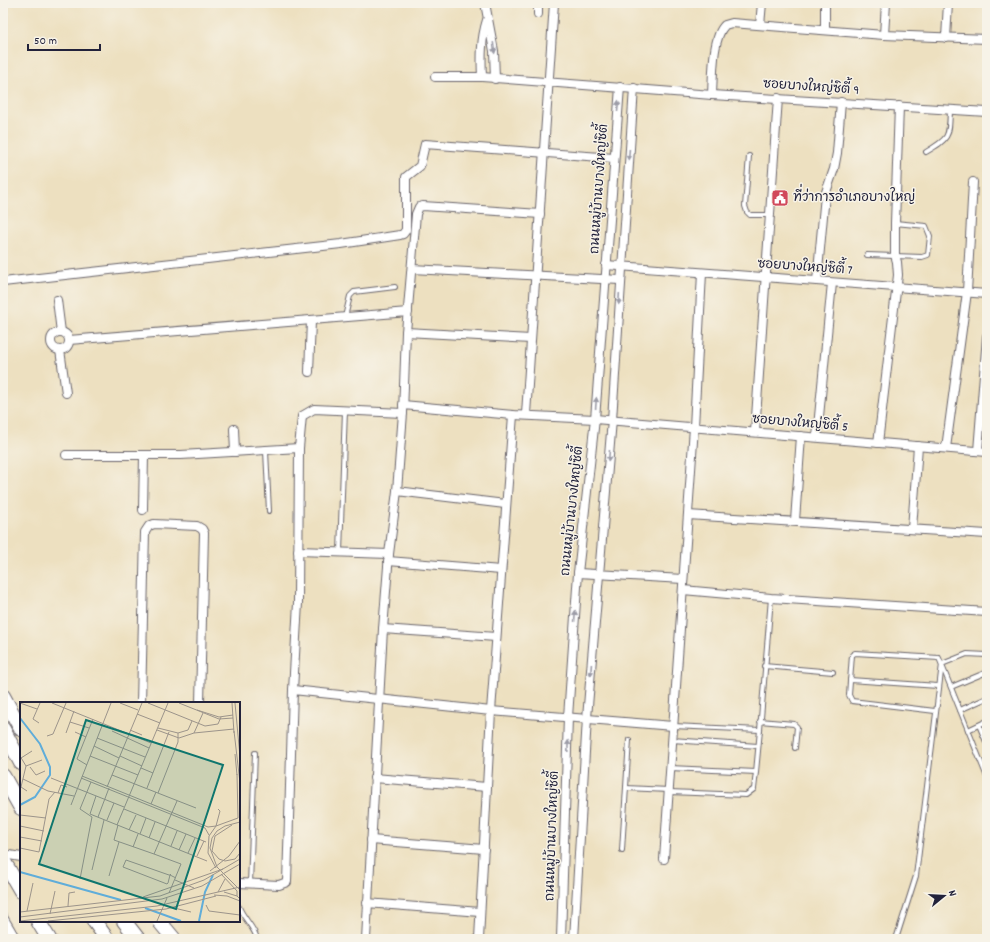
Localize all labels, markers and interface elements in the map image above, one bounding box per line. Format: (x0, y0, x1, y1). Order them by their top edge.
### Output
scale bar (28, 26, 100, 52)
text: 50 m (34, 33, 57, 50)
one-way arrow (490, 42, 497, 54)
street label: ซอยบางใหญ่ซิตี้ 9 (762, 70, 860, 101)
one-way arrow (615, 100, 622, 112)
street label: ถนนหมู่บ้านบางใหญ่ซิตี้ (581, 122, 614, 255)
one-way arrow (626, 149, 633, 161)
place label: ที่ว่าการอำเภอบางใหญ่ (793, 183, 915, 208)
public building icon: ที่ว่าการอำเภอบางใหญ่ (770, 188, 790, 208)
street label: ซอยบางใหญ่ซิตี้ 7 (757, 250, 854, 281)
one-way arrow (616, 293, 623, 305)
one-way arrow (592, 397, 599, 409)
street label: ซอยบางใหญ่ซิตี้ 5 (751, 405, 849, 438)
street label: ถนนหมู่บ้านบางใหญ่ซิตี้ (552, 443, 589, 577)
one-way arrow (605, 450, 612, 462)
one-way arrow (572, 610, 579, 622)
one-way arrow (588, 664, 595, 676)
inset map (20, 702, 240, 922)
one-way arrow (564, 740, 571, 752)
street label: ถนนหมู่บ้านบางใหญ่ซิตี้ (536, 769, 565, 902)
north arrow (924, 876, 964, 916)
text: N (943, 888, 960, 899)

